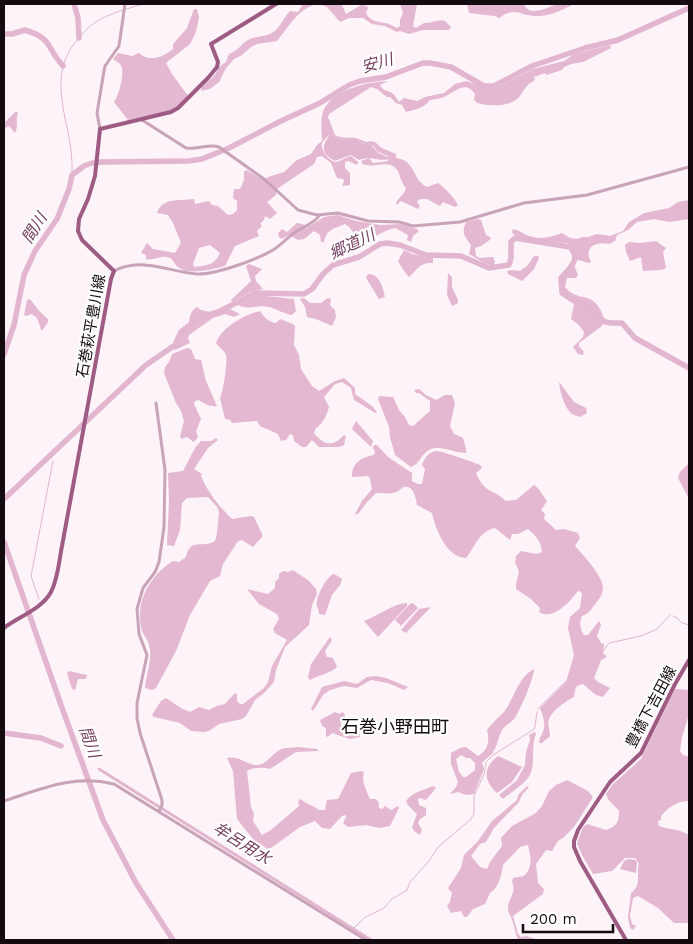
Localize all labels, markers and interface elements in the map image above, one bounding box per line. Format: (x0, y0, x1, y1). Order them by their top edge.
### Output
water label: 安川 (359, 49, 397, 77)
water label: 間川 (17, 208, 52, 247)
water label: 郷道川 (326, 224, 380, 263)
street label: 石巻萩平豊川線 (73, 273, 109, 379)
street label: 豊橋下吉田線 (622, 663, 680, 751)
district label: 石巻小野田町 (341, 716, 449, 737)
water label: 間川 (76, 724, 105, 762)
water label: 牟呂用水 (210, 818, 276, 869)
scale bar (523, 902, 613, 934)
text: 200 m (530, 910, 577, 928)

